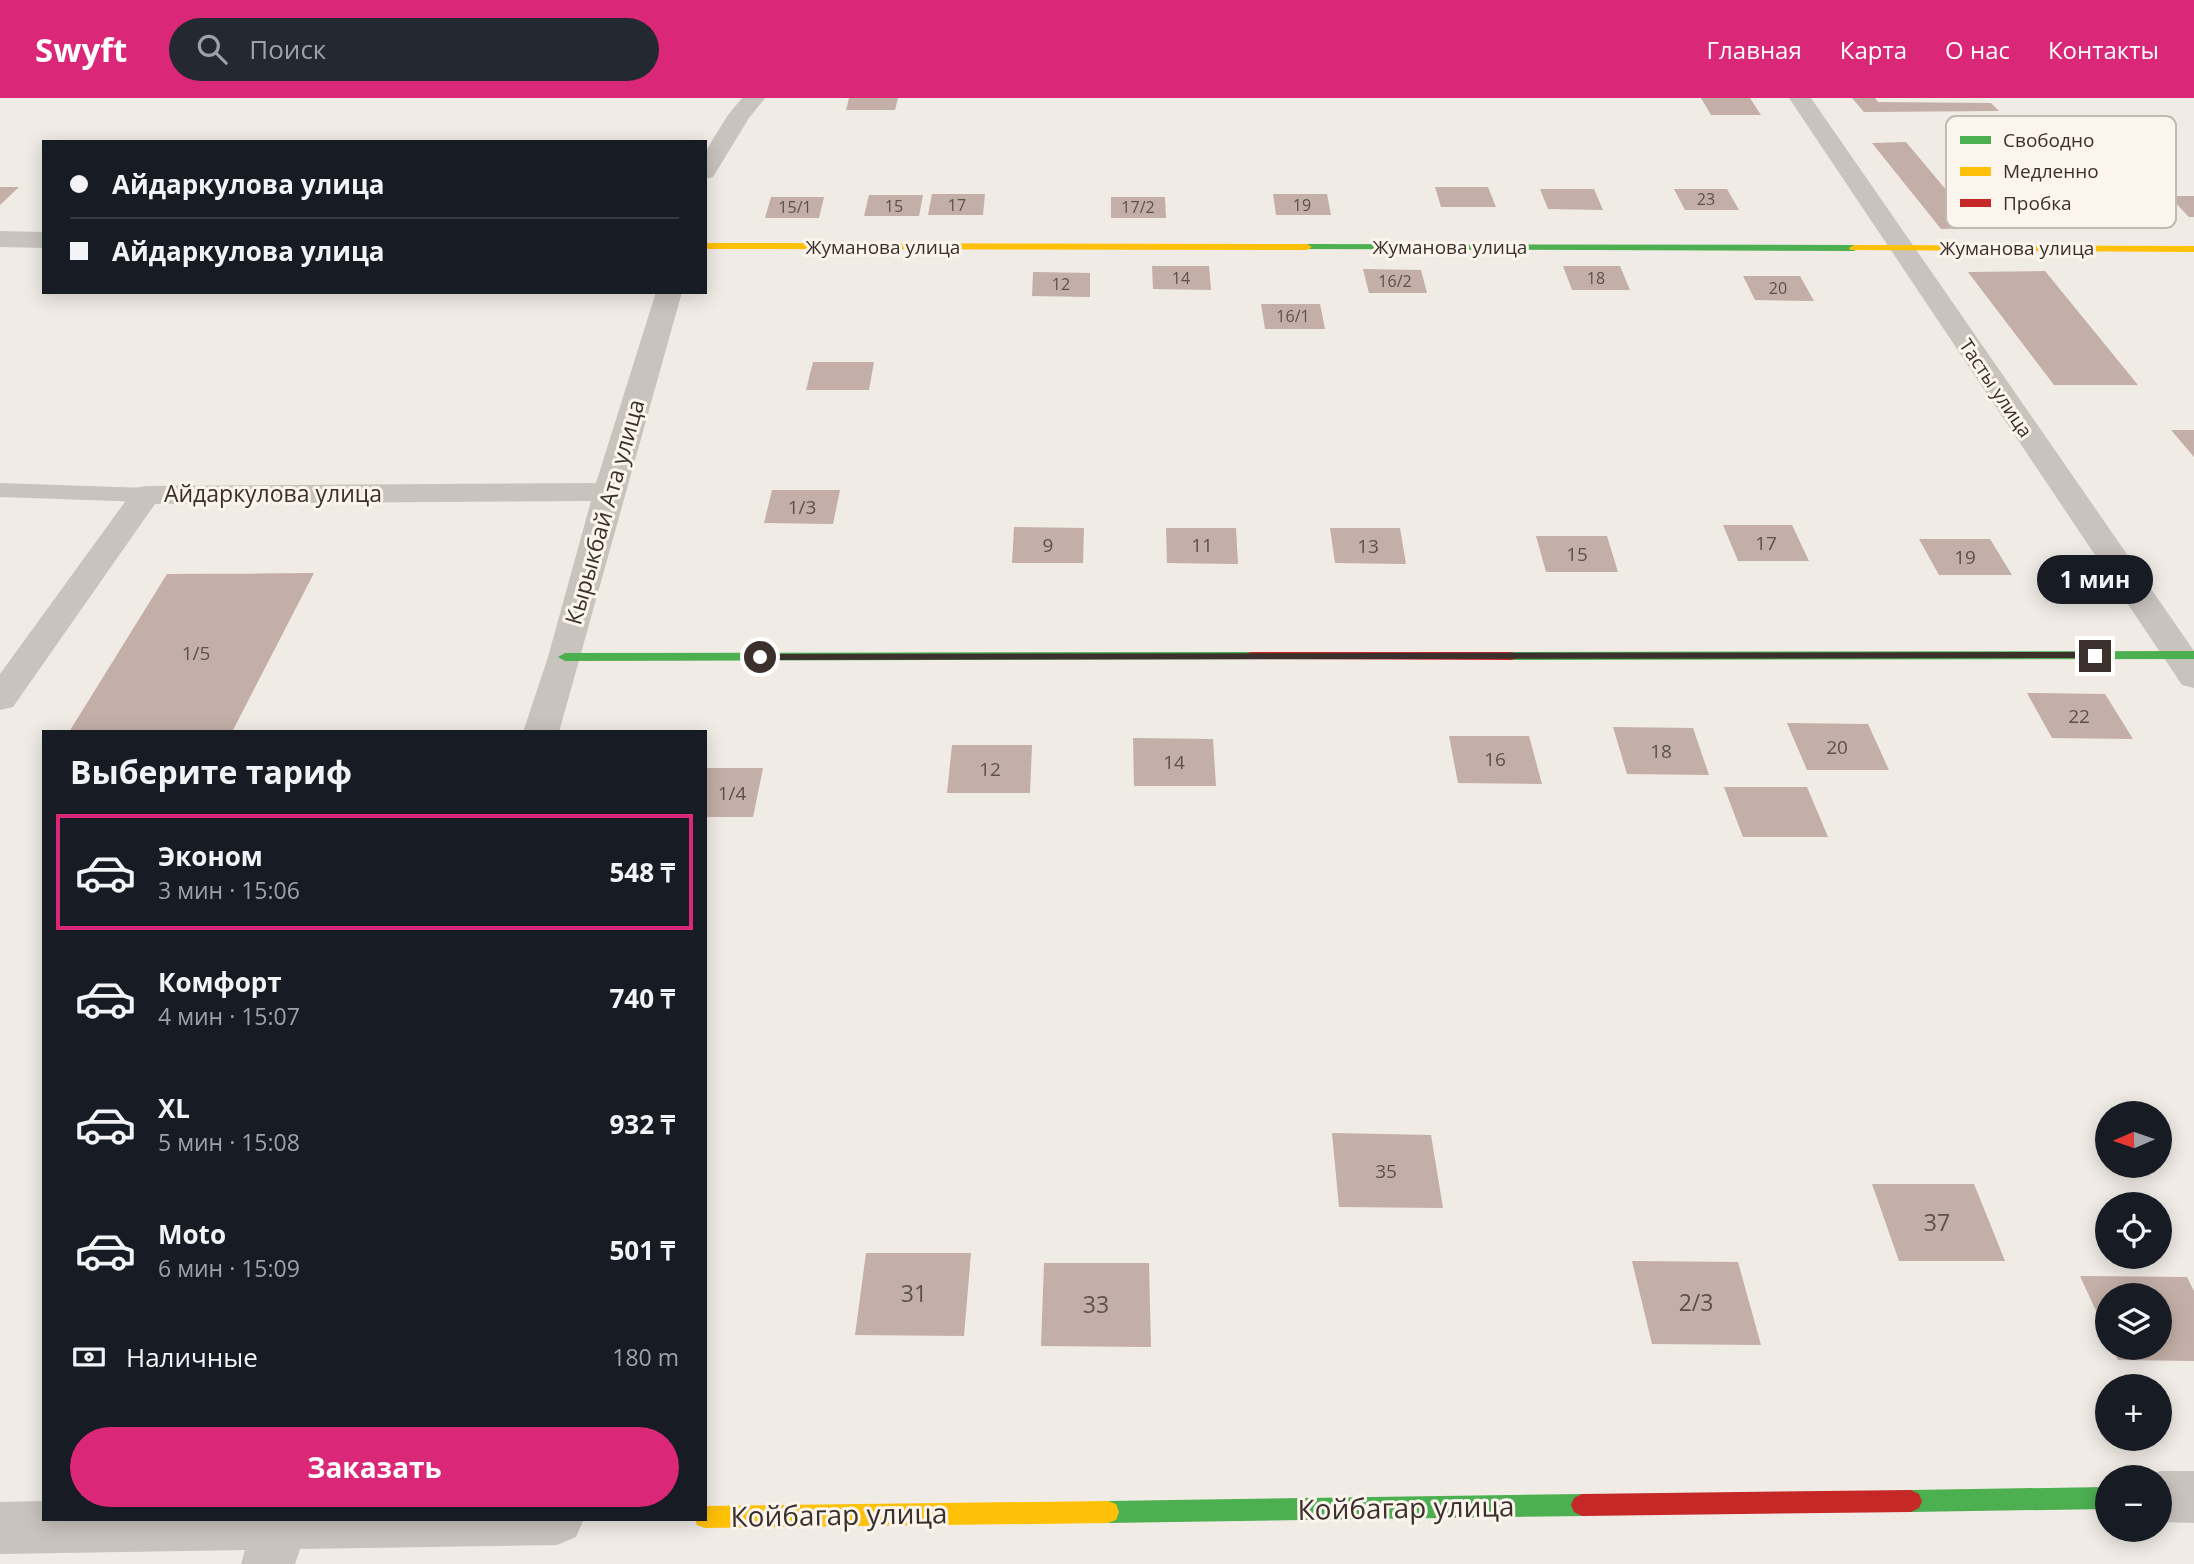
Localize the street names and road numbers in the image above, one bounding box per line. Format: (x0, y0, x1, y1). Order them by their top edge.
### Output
street label: Жуманова улица (806, 234, 960, 260)
street label: Жуманова улица (1373, 234, 1527, 260)
street label: Жуманова улица (1940, 235, 2094, 261)
street label: Тасты улица (1953, 334, 2039, 442)
street label: Кырыкбай Ата улица (557, 395, 652, 628)
street label: Айдаркулова улица (164, 477, 382, 509)
street label: Койбагар улица (1297, 1486, 1515, 1528)
street label: Койбагар улица (730, 1493, 948, 1535)

